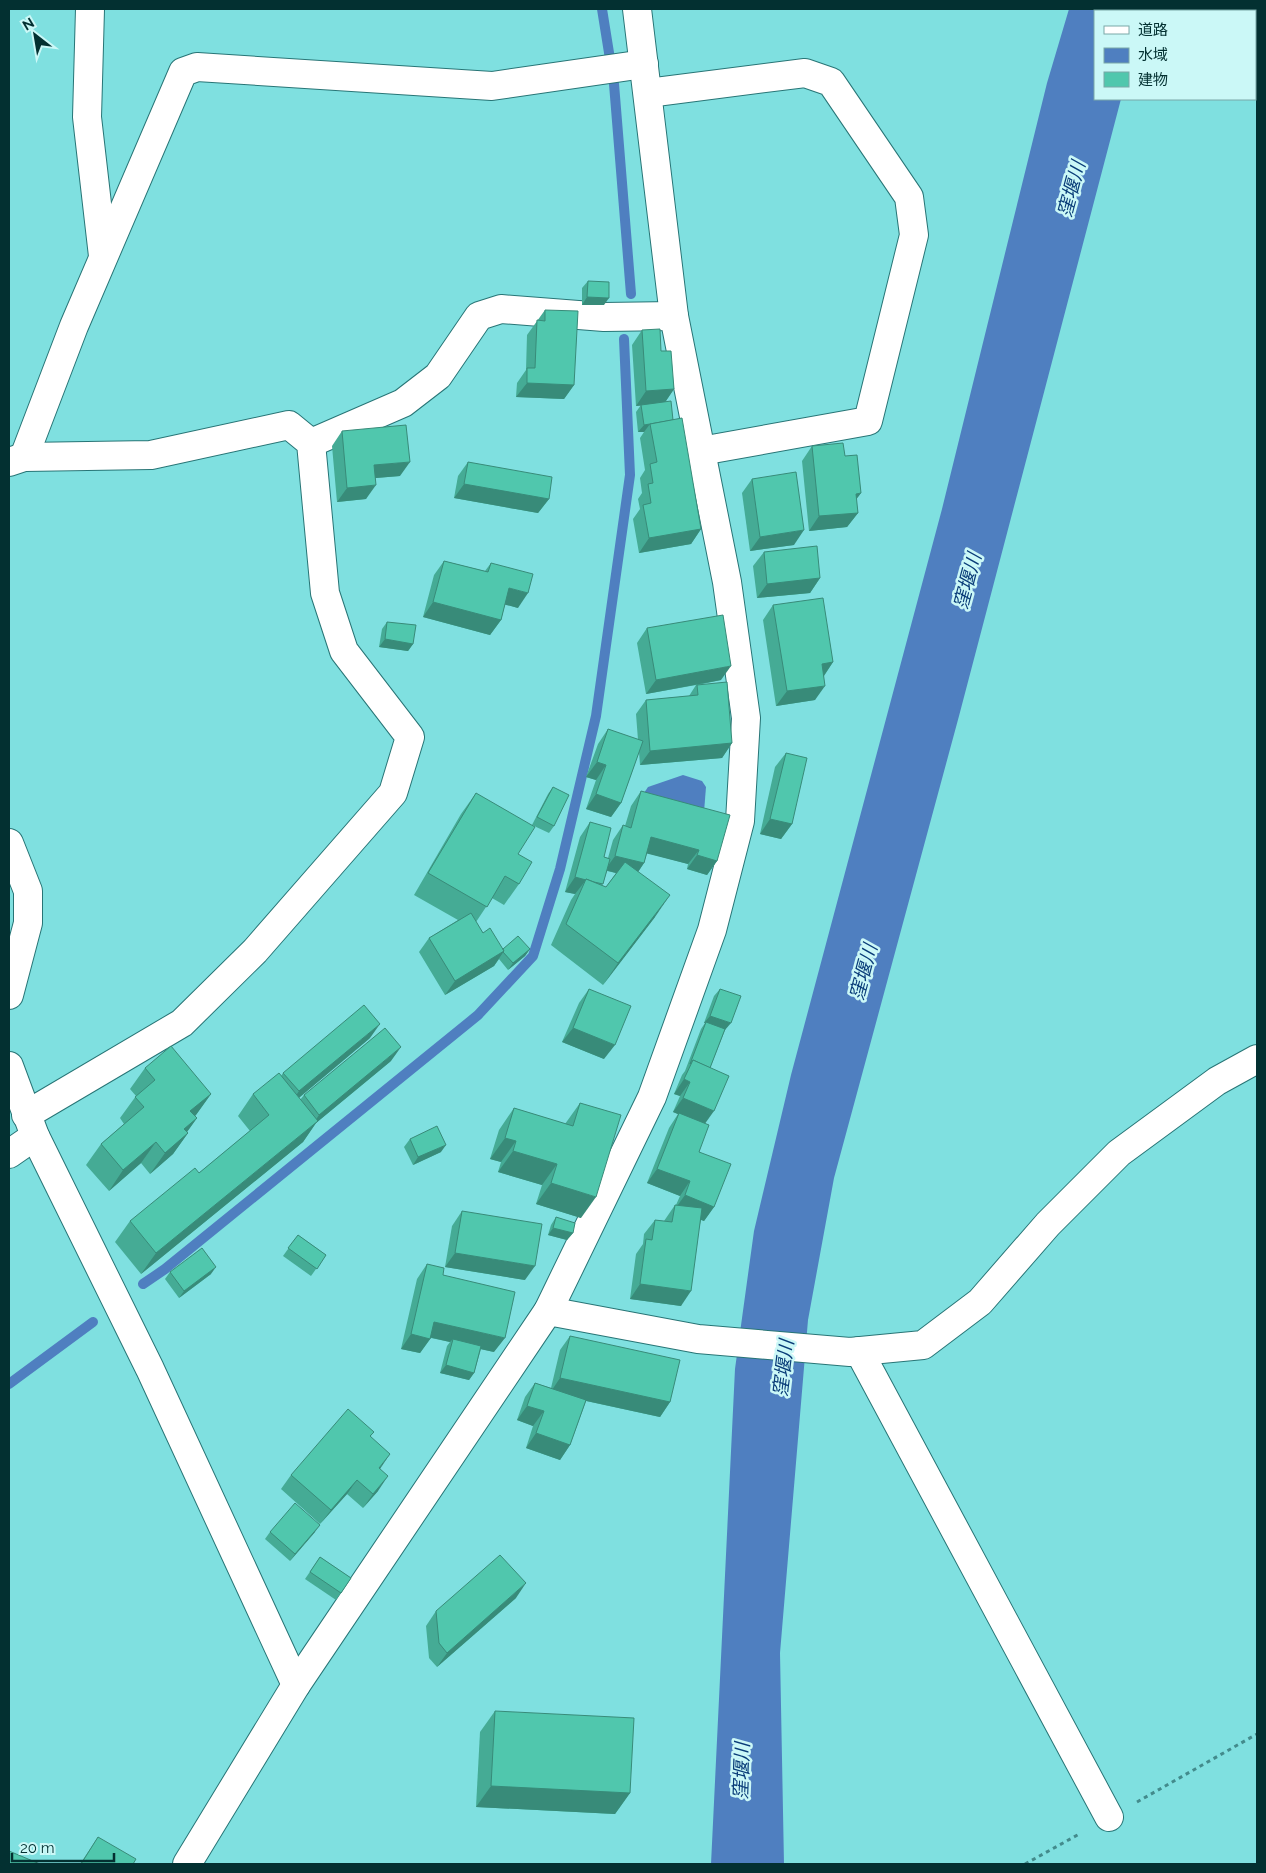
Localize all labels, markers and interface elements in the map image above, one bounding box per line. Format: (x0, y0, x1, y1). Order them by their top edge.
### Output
north arrow (10, 10, 60, 60)
legend (1094, 10, 1256, 100)
text: N (20, 14, 37, 33)
text: 道路 (1138, 21, 1168, 39)
text: 水域 (1138, 46, 1168, 64)
text: 建物 (1138, 71, 1168, 89)
water label: 窪堰川 (1053, 157, 1090, 219)
water label: 窪堰川 (949, 549, 986, 611)
water label: 窪堰川 (845, 940, 882, 1002)
water label: 窪堰川 (769, 1336, 798, 1398)
water label: 窪堰川 (729, 1740, 753, 1800)
scale bar (12, 1830, 115, 1862)
text: 20 m (20, 1839, 55, 1857)

